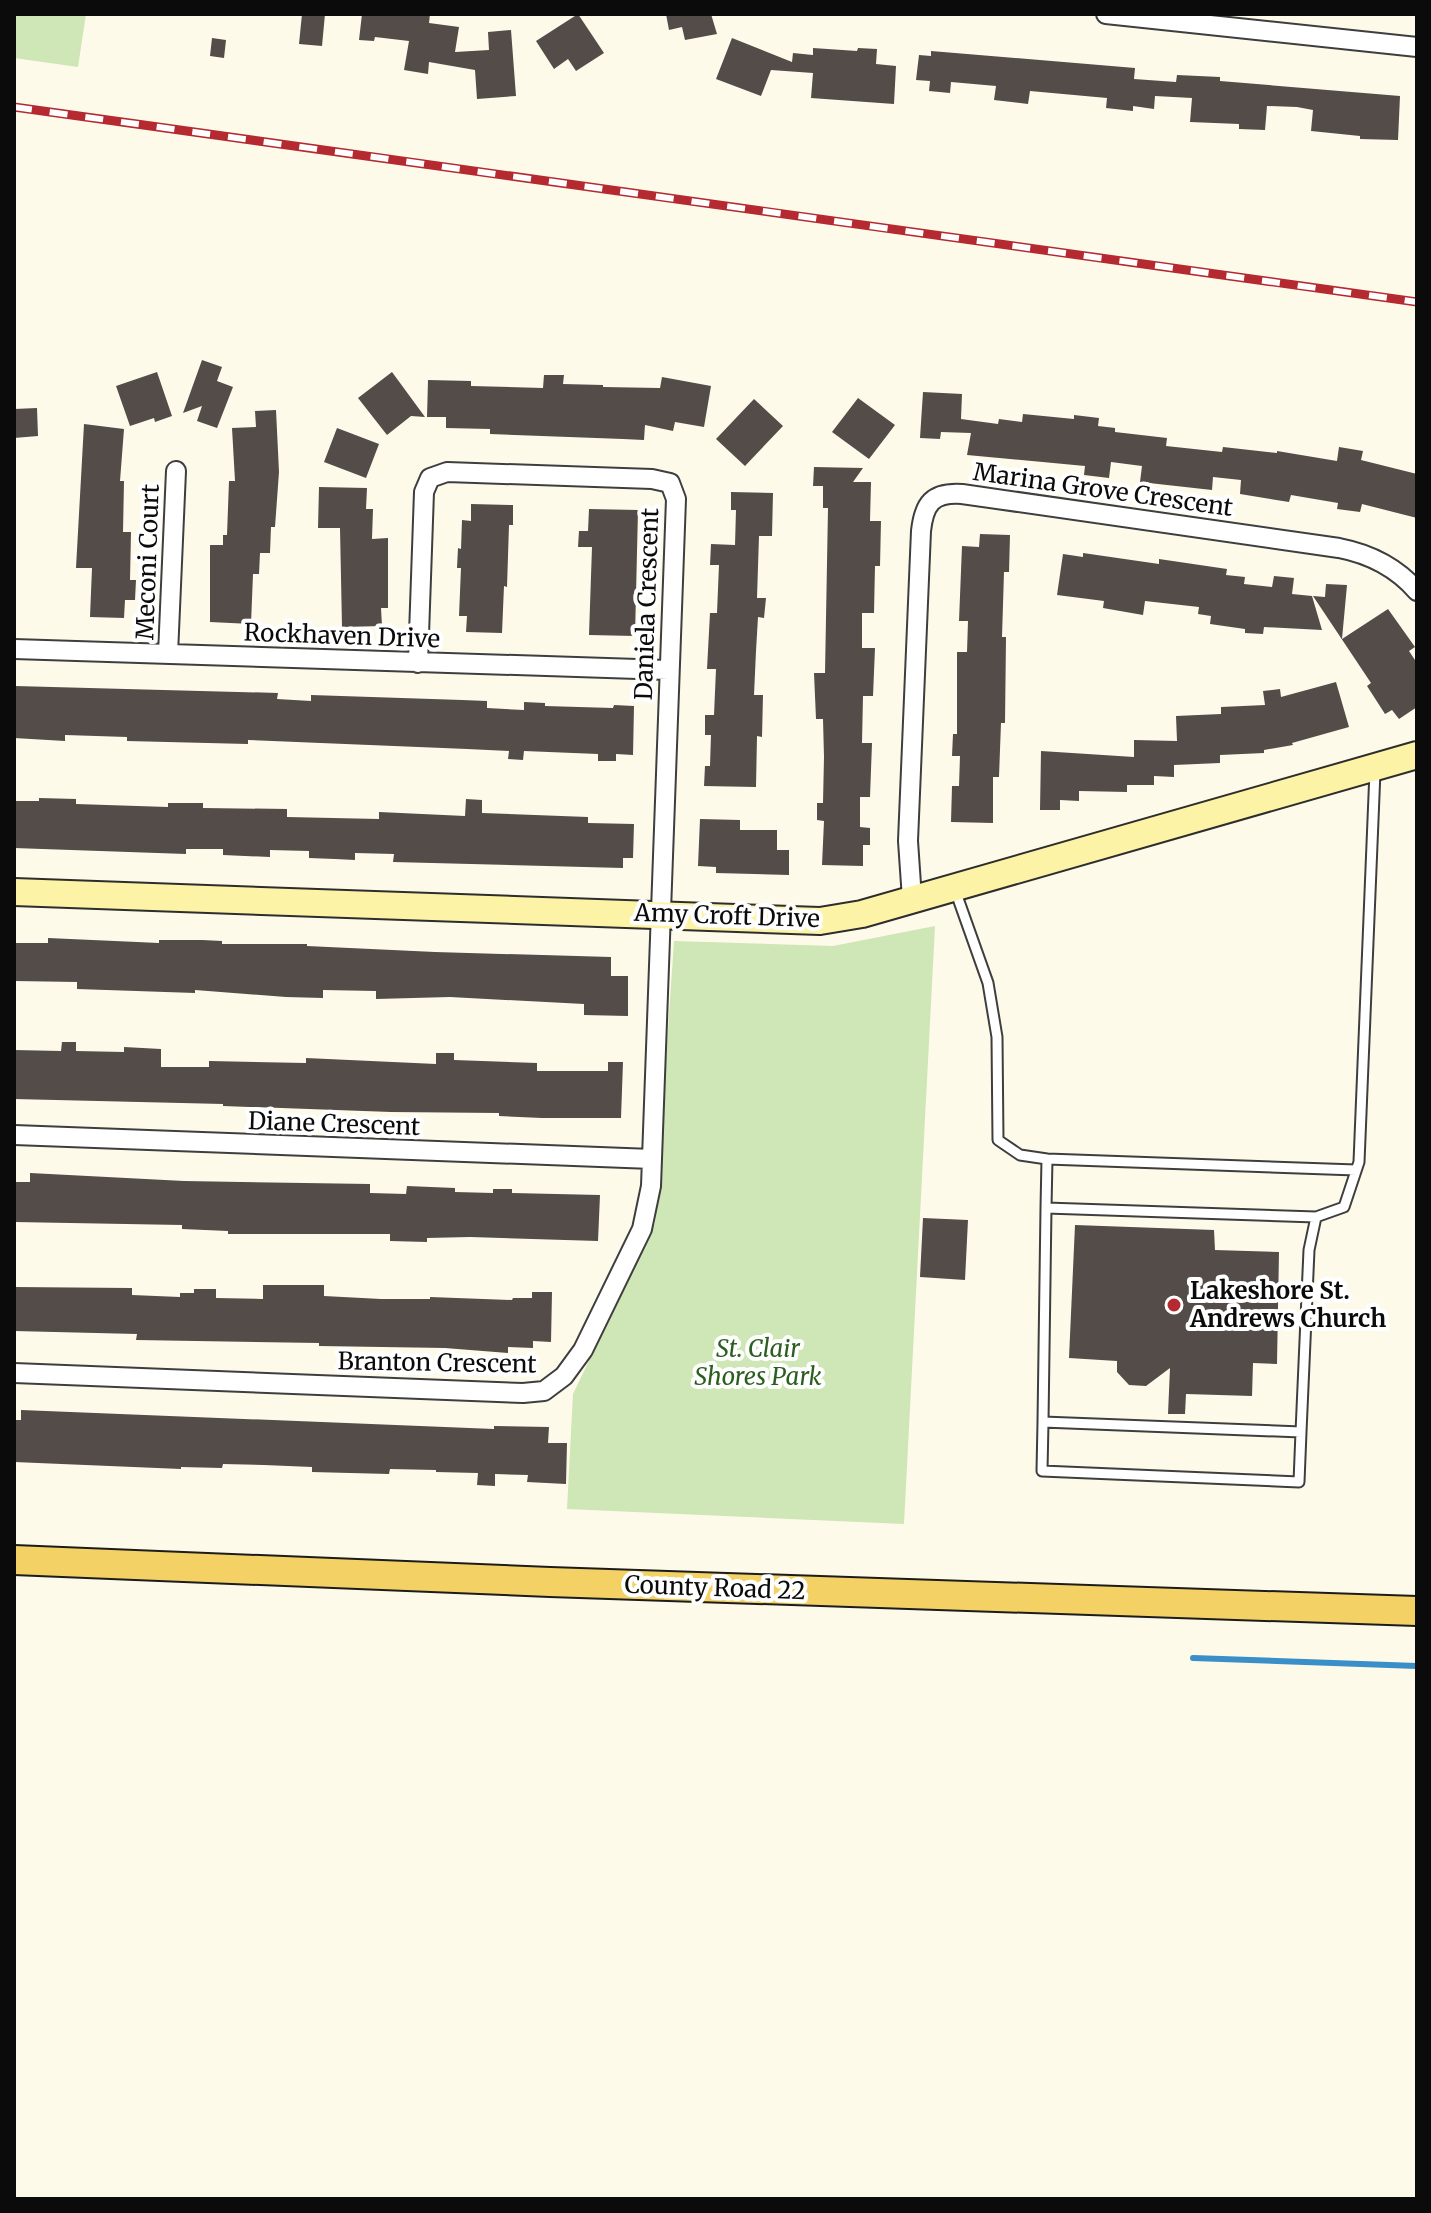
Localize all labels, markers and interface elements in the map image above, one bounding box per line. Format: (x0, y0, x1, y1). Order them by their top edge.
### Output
street label: Marina Grove Crescent (971, 456, 1236, 523)
street label: Meconi Court (129, 483, 166, 641)
street label: Daniela Crescent (628, 507, 665, 701)
street label: Rockhaven Drive (243, 617, 441, 654)
street label: Amy Croft Drive (633, 897, 820, 934)
street label: Diane Crescent (247, 1105, 421, 1142)
place label: Lakeshore St. Andrews Church (1189, 1275, 1386, 1334)
marker: Lakeshore St. Andrews Church (1165, 1296, 1183, 1314)
park label: St. Clair Shores Park (694, 1333, 822, 1392)
street label: Branton Crescent (337, 1345, 537, 1380)
street label: County Road 22 (624, 1569, 806, 1606)

